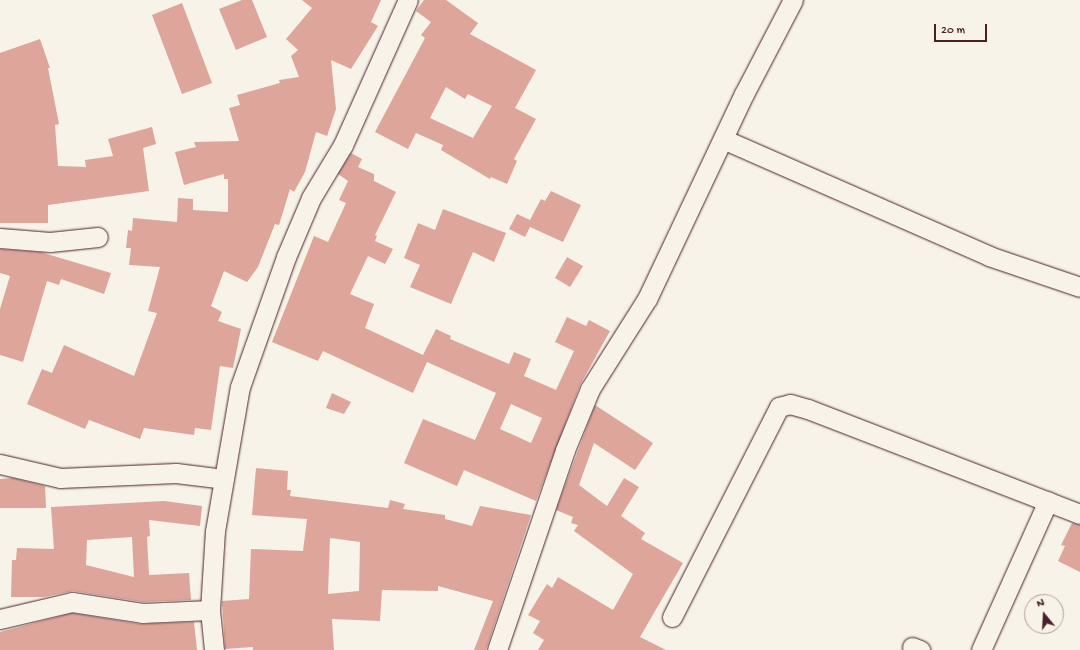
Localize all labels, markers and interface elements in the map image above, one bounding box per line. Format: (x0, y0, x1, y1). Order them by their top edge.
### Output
scale bar (936, 16, 989, 42)
text: 20 m (941, 24, 965, 38)
north arrow (1024, 594, 1064, 634)
text: N (1035, 597, 1046, 610)

